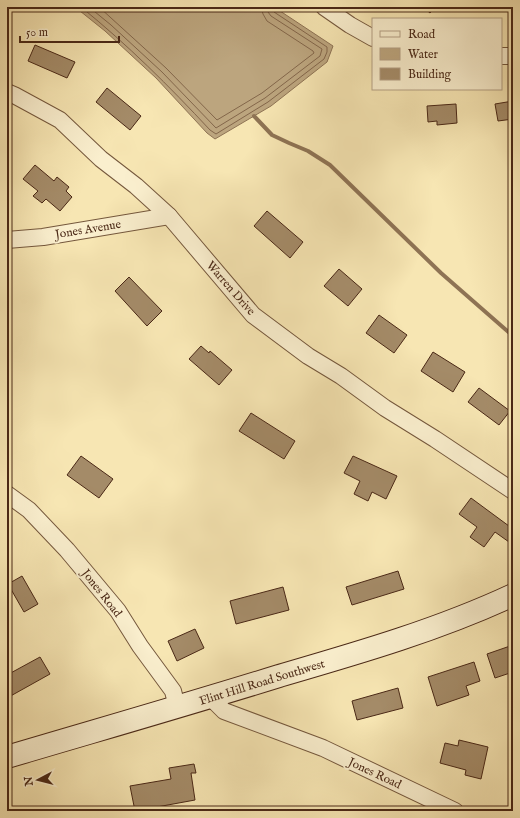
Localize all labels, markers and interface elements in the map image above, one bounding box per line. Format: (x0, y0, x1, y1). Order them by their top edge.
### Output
scale bar (20, 18, 119, 44)
legend (372, 18, 502, 90)
text: 50 m (26, 25, 48, 40)
text: Road (408, 27, 436, 42)
text: Water (408, 47, 439, 62)
text: Building (408, 67, 452, 82)
street label: Jones Avenue (52, 217, 123, 243)
street label: Warren Drive (203, 258, 259, 319)
street label: Jones Road (76, 565, 125, 621)
street label: Flint Hill Road Southwest (198, 656, 327, 709)
street label: Jones Road (344, 754, 404, 793)
north arrow (18, 760, 58, 800)
text: N (21, 775, 37, 788)

